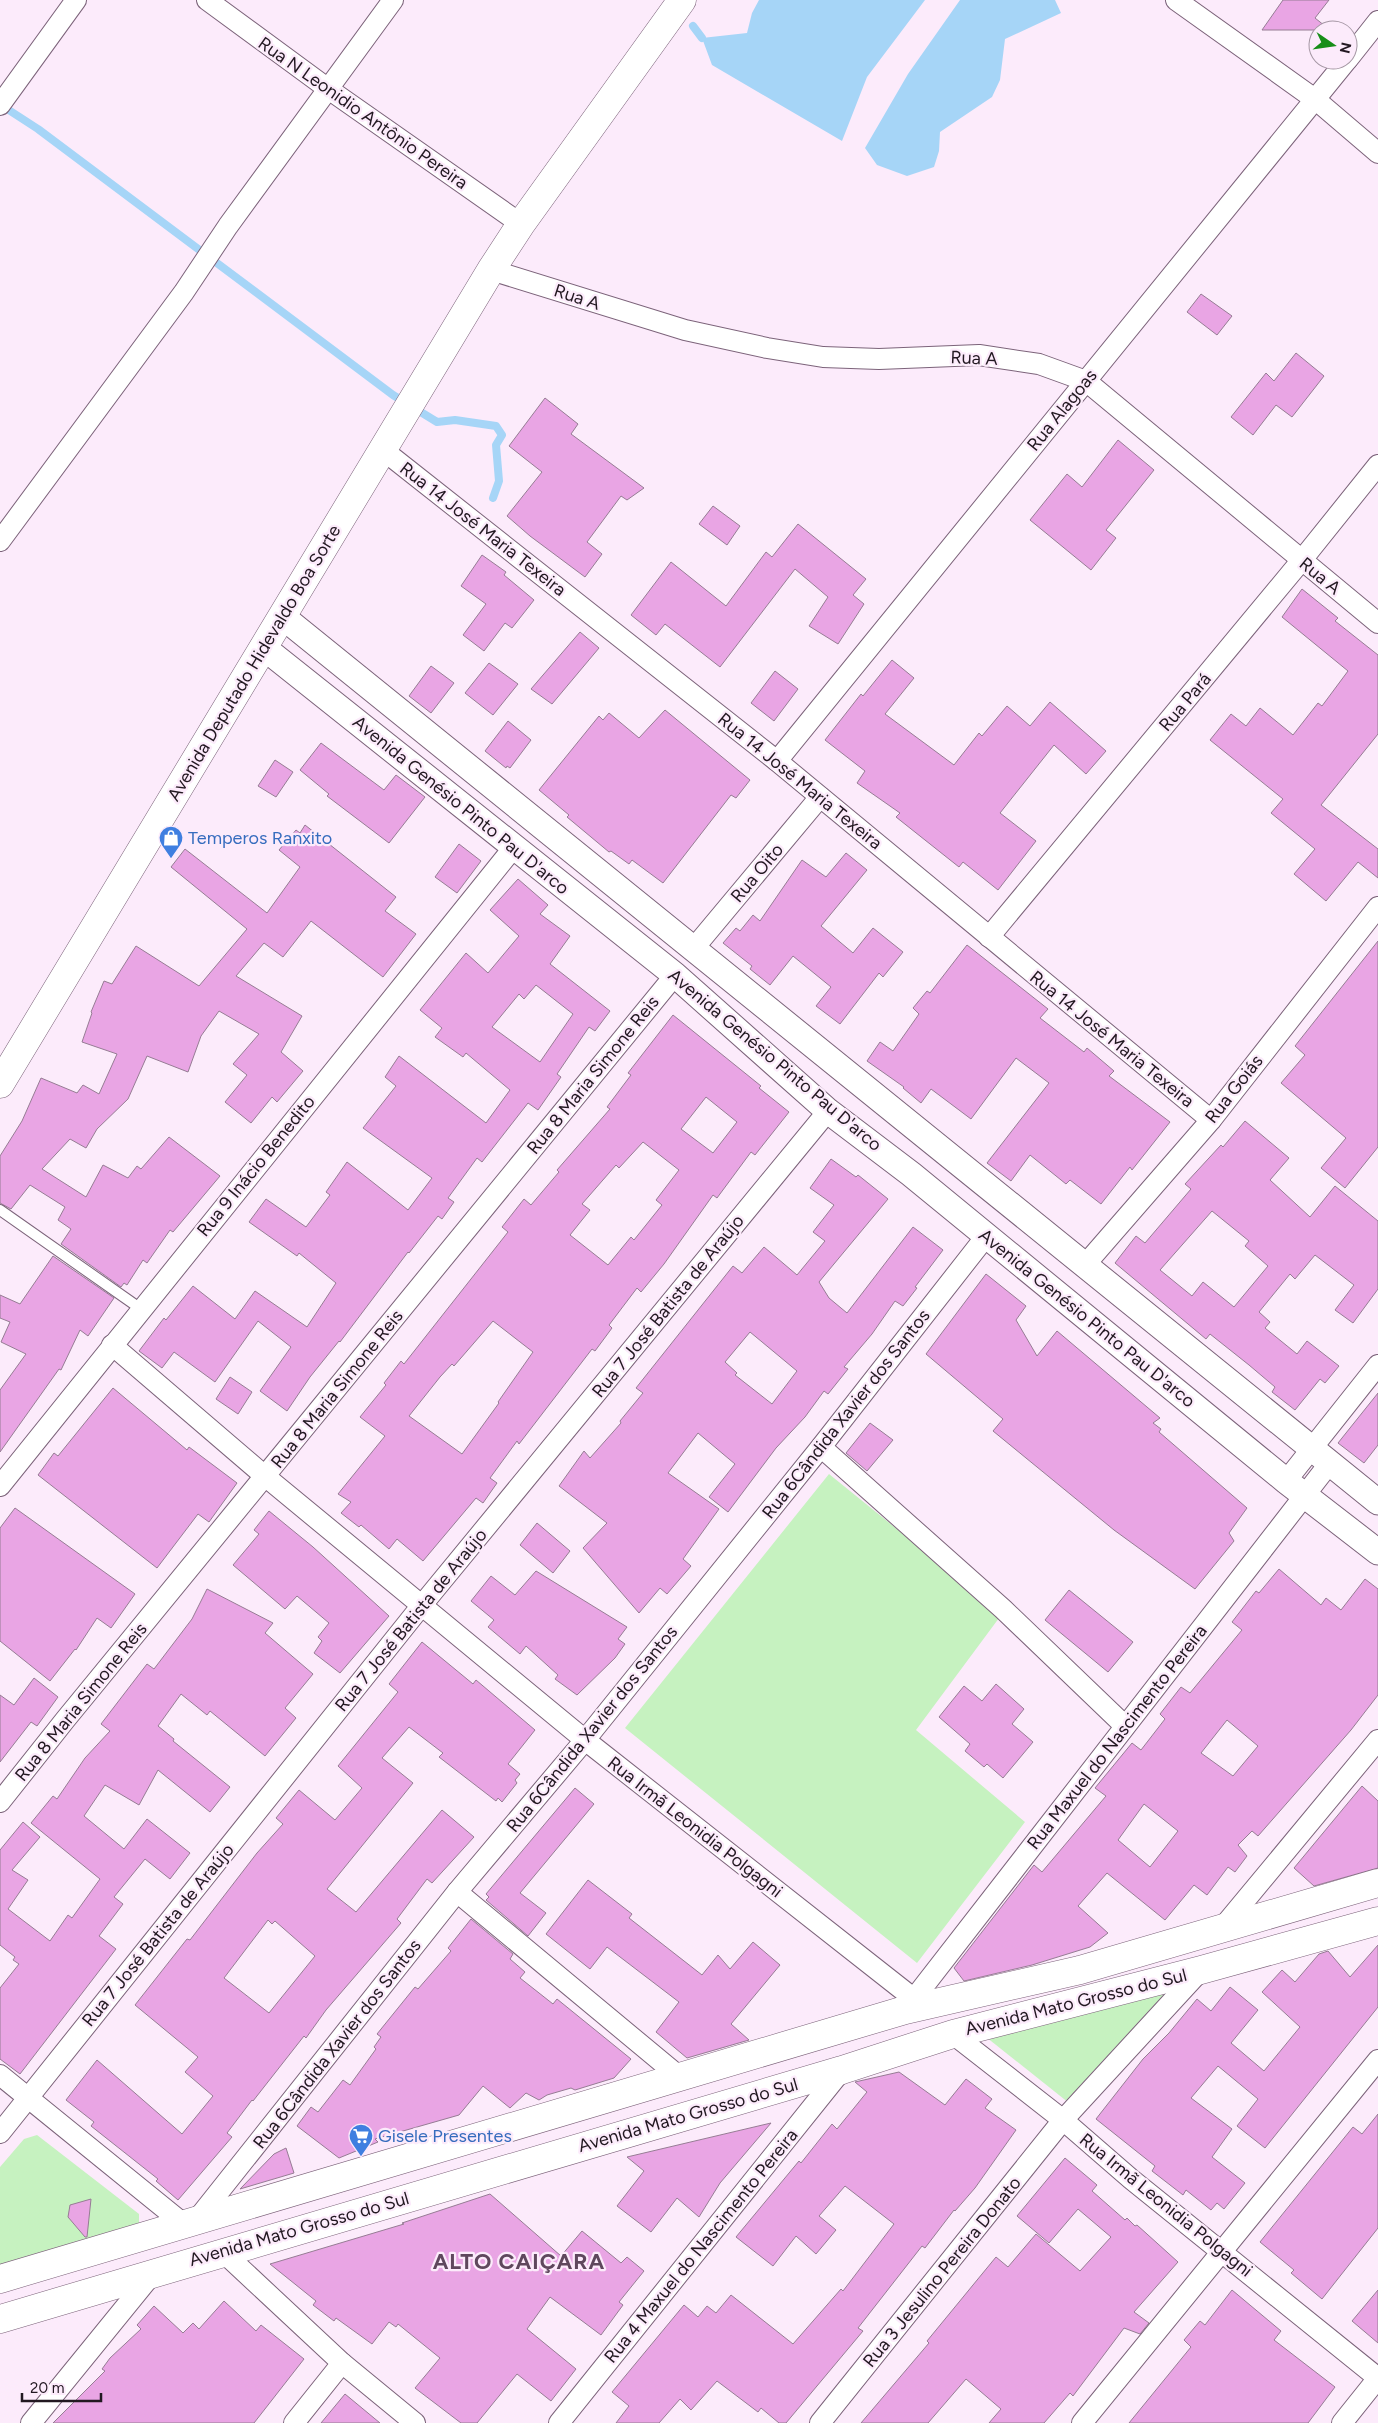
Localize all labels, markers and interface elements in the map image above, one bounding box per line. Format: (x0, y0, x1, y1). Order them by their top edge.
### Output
north arrow (1308, 20, 1358, 70)
street label: Rua N Leonidio Antônio Pereira (254, 32, 472, 194)
text: N (1336, 41, 1355, 55)
street label: Rua A (551, 279, 603, 315)
street label: Rua A (950, 346, 998, 370)
street label: Rua Alagoas (1022, 365, 1102, 455)
street label: Rua 14 José Maria Texeira (395, 457, 571, 601)
street label: Avenida Deputado Hidevaldo Boa Sorte (163, 521, 346, 805)
street label: Rua A (1295, 553, 1345, 599)
street label: Rua Pará (1154, 668, 1216, 736)
street label: Rua 14 José Maria Texeira (713, 708, 887, 854)
street label: Avenida Genésio Pinto Pau D'arco (348, 711, 574, 899)
shop icon: Temperos Ranxito (158, 825, 184, 859)
place label: Temperos Ranxito (188, 827, 332, 849)
street label: Rua Oito (726, 839, 788, 907)
street label: Avenida Genésio Pinto Pau D'arco (664, 964, 886, 1156)
street label: Rua 14 José Maria Texeira (1025, 966, 1199, 1112)
street label: Rua 8 Maria Simone Reis (522, 991, 664, 1159)
street label: Rua Goiás (1200, 1050, 1268, 1128)
street label: Rua 9 Inácio Benedito (192, 1091, 320, 1241)
street label: Rua 7 José Batista de Araújo (587, 1210, 749, 1402)
street label: Avenida Genésio Pinto Pau D'arco (974, 1224, 1200, 1412)
street label: Rua 8 Maria Simone Reis (266, 1305, 408, 1473)
street label: Rua 6Cândida Xavier dos Santos (757, 1305, 935, 1523)
street label: Rua 7 José Batista de Araújo (330, 1524, 492, 1716)
street label: Rua 8 Maria Simone Reis (10, 1618, 152, 1786)
street label: Rua Maxuel do Nascimento Pereira (1022, 1620, 1212, 1854)
street label: Rua 6Cândida Xavier dos Santos (502, 1621, 682, 1837)
street label: Rua Irmã Leonidia Polgagni (603, 1752, 787, 1902)
street label: Rua 7 José Batista de Araújo (77, 1839, 239, 2031)
street label: Rua 6Cândida Xavier dos Santos (248, 1935, 426, 2153)
street label: Avenida Mato Grosso do Sul (963, 1964, 1189, 2040)
street label: Avenida Mato Grosso do Sul (576, 2073, 800, 2157)
supermarket icon: Gisele Presentes (348, 2123, 374, 2157)
street label: Rua 4 Maxuel do Nascimento Pereira (600, 2124, 802, 2368)
place label: Gisele Presentes (378, 2125, 512, 2147)
street label: Rua Irmã Leonidia Polgagni (1075, 2128, 1257, 2282)
street label: Rua 3 Jesulino Pereira Donato (858, 2172, 1026, 2372)
street label: Avenida Mato Grosso do Sul (187, 2187, 411, 2271)
district label: ALTO CAIÇARA (433, 2248, 605, 2275)
scale bar (22, 2370, 101, 2402)
text: 20 m (30, 2379, 64, 2397)

